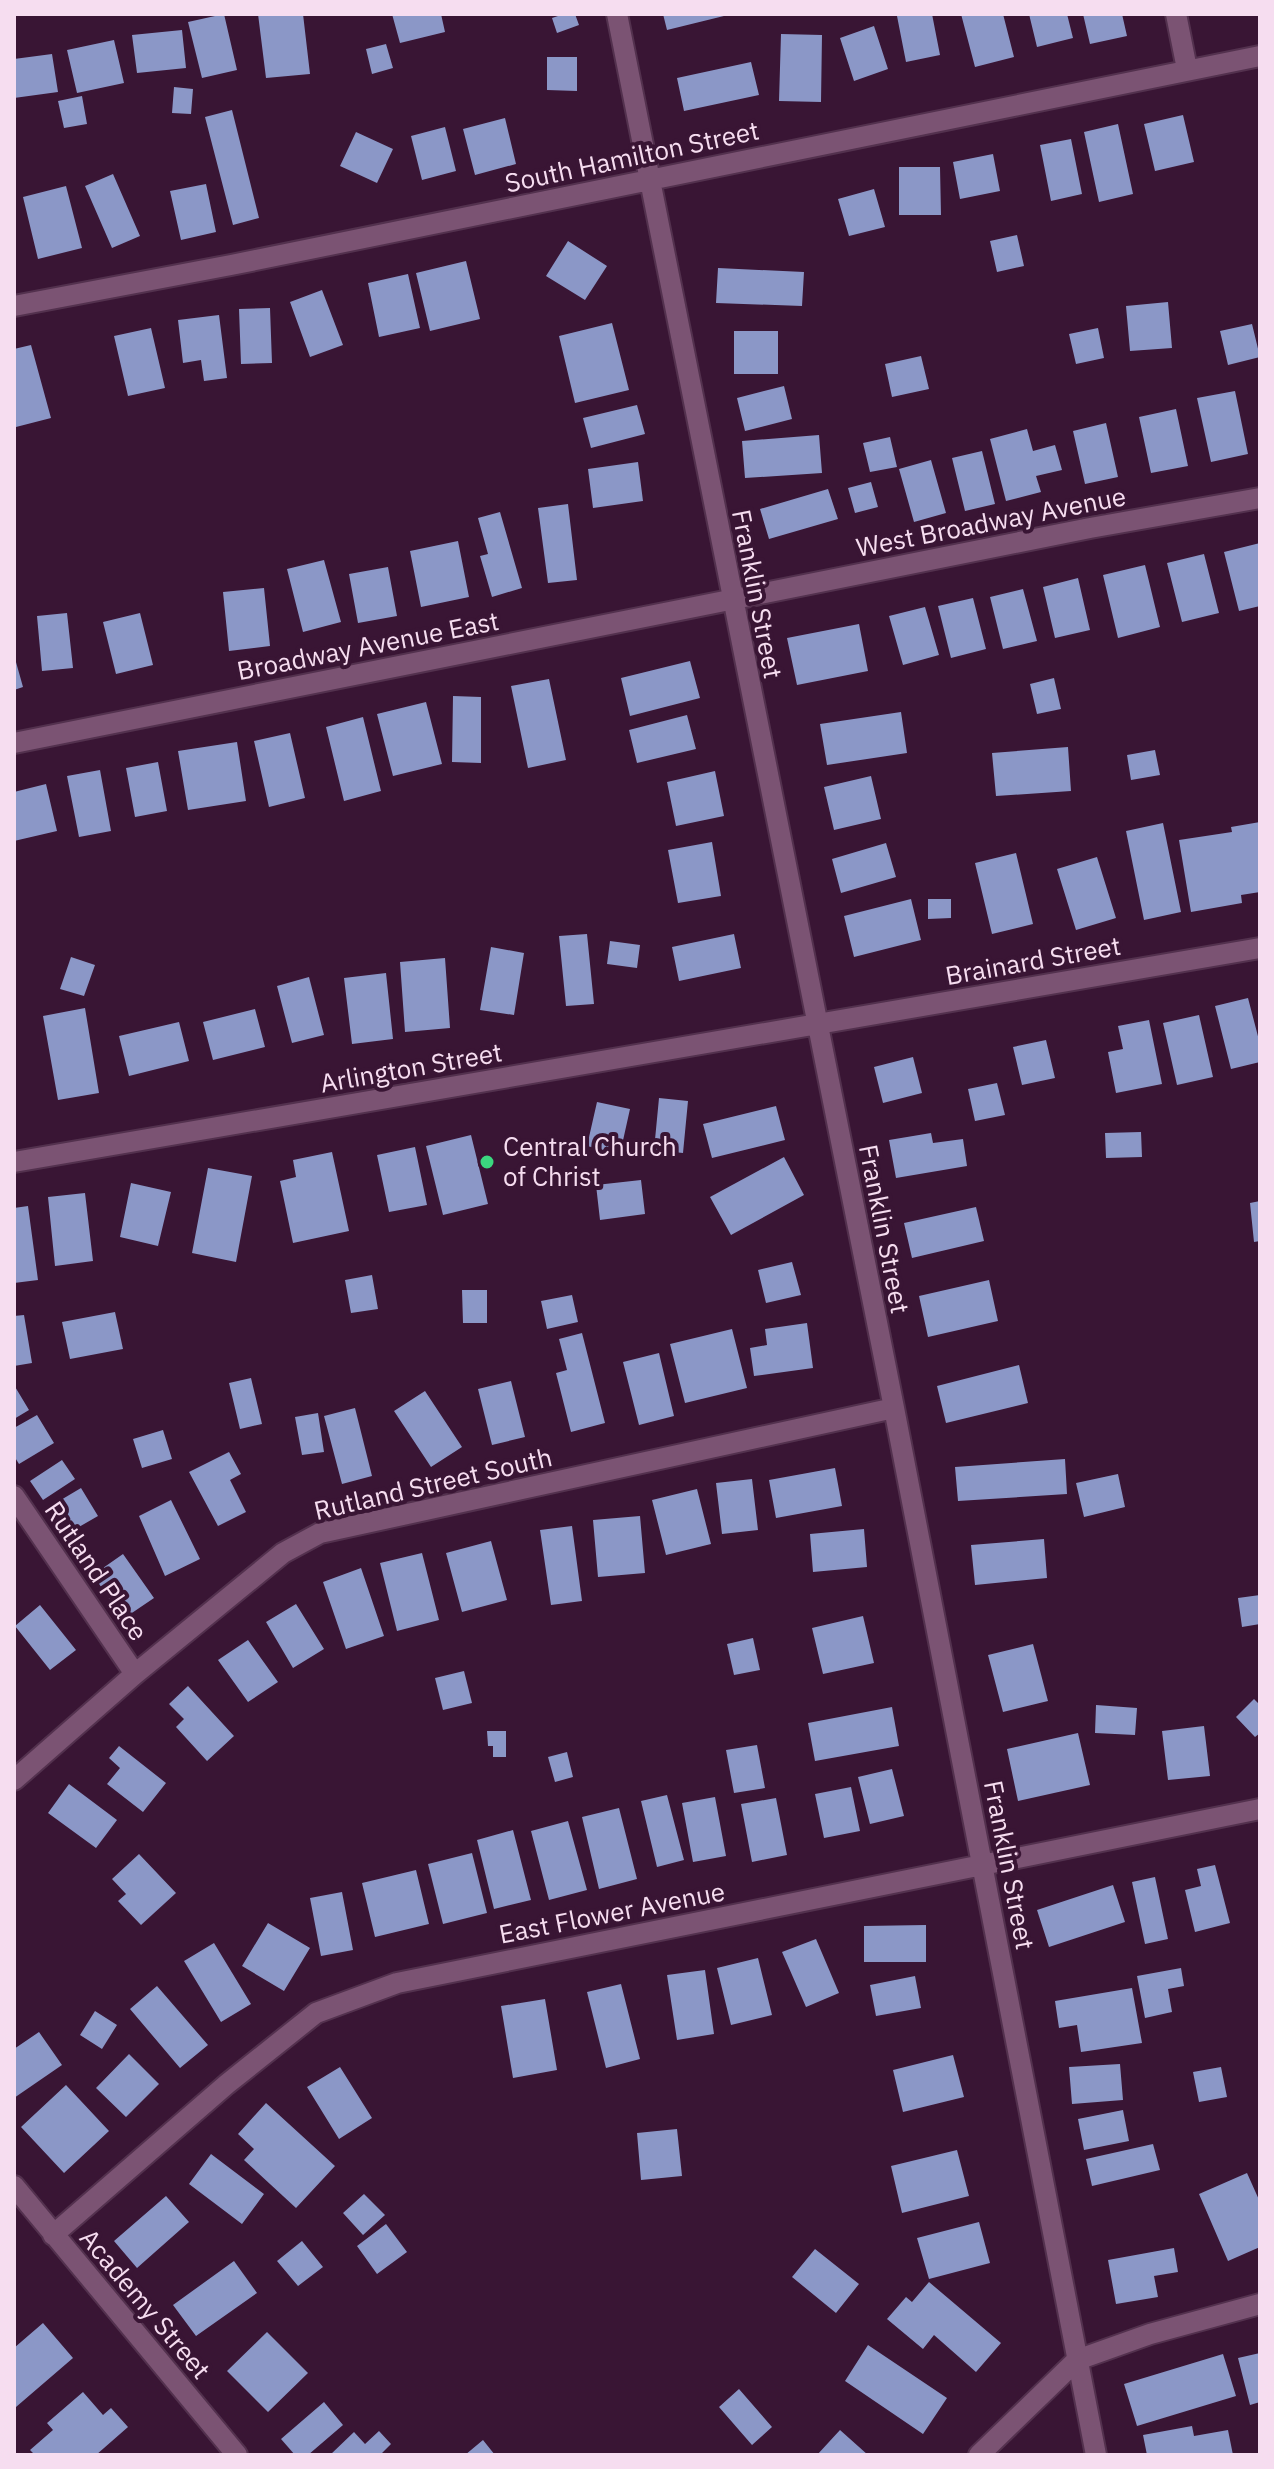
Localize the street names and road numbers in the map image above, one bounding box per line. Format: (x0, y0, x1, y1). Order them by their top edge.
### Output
street label: South Hamilton Street (502, 113, 762, 200)
street label: West Broadway Avenue (853, 478, 1129, 564)
street label: Franklin Street (725, 506, 791, 681)
street label: Broadway Avenue East (234, 603, 502, 687)
street label: Brainard Street (943, 928, 1123, 992)
street label: Arlington Street (317, 1034, 504, 1100)
street label: Franklin Street (852, 1141, 918, 1316)
street label: Rutland Street South (310, 1439, 555, 1527)
street label: Rutland Place (38, 1494, 156, 1647)
street label: Franklin Street (977, 1777, 1043, 1952)
street label: East Flower Avenue (496, 1873, 728, 1951)
street label: Academy Street (73, 2221, 219, 2385)

